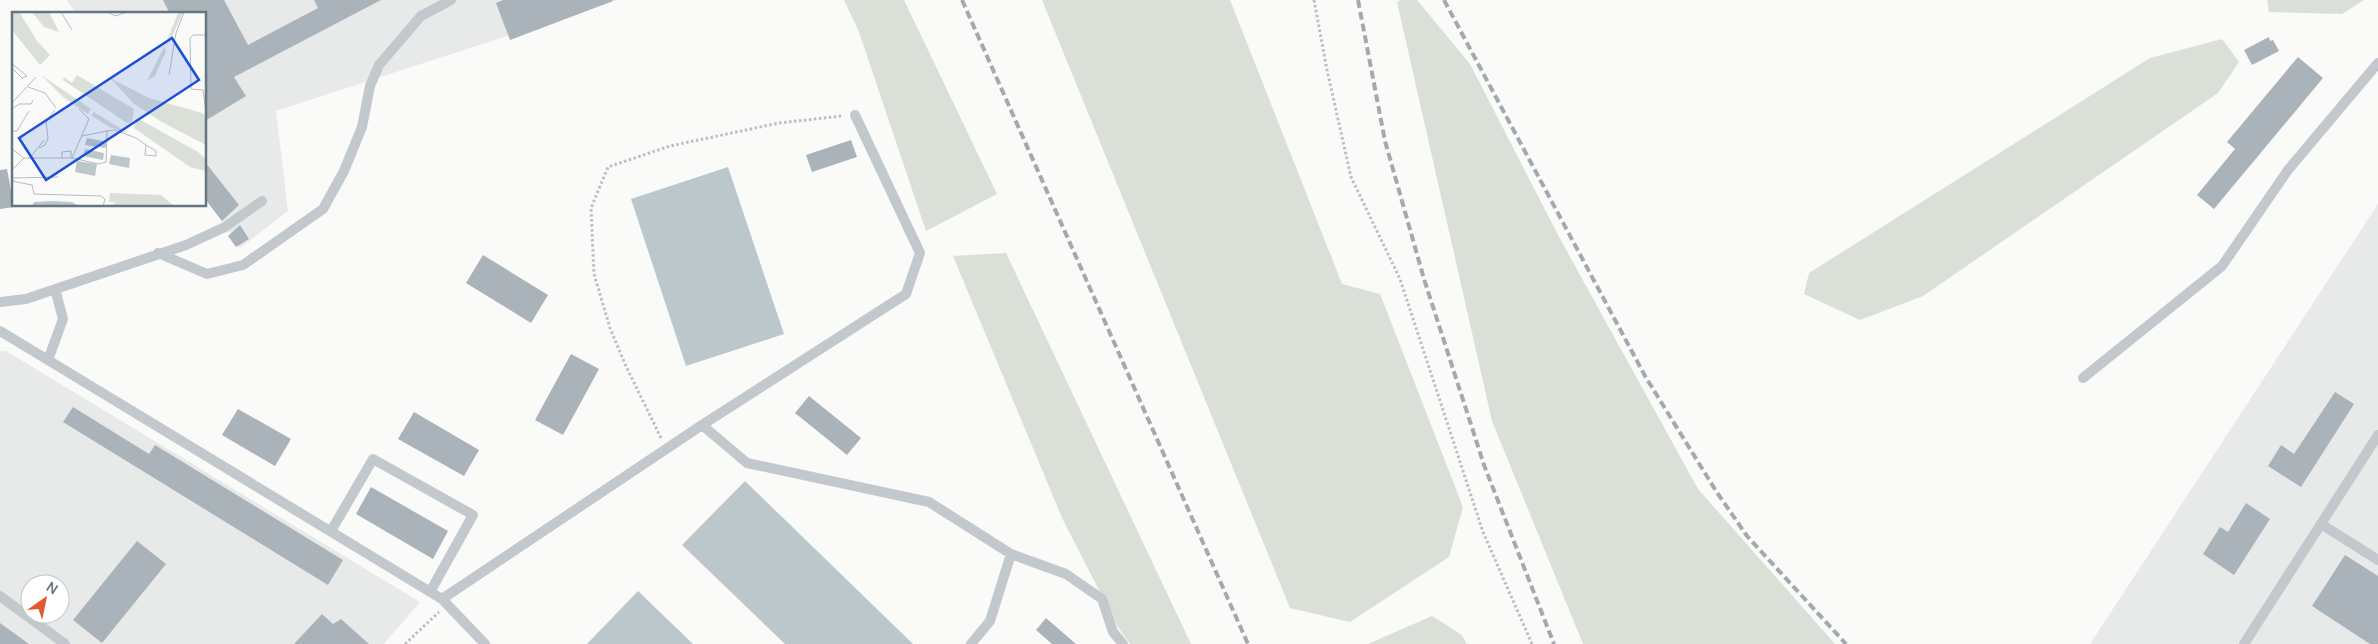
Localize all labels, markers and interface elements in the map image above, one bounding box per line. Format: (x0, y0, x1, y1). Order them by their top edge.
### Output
inset map (12, 12, 206, 206)
north arrow (20, 574, 70, 624)
text: N (43, 577, 62, 598)

